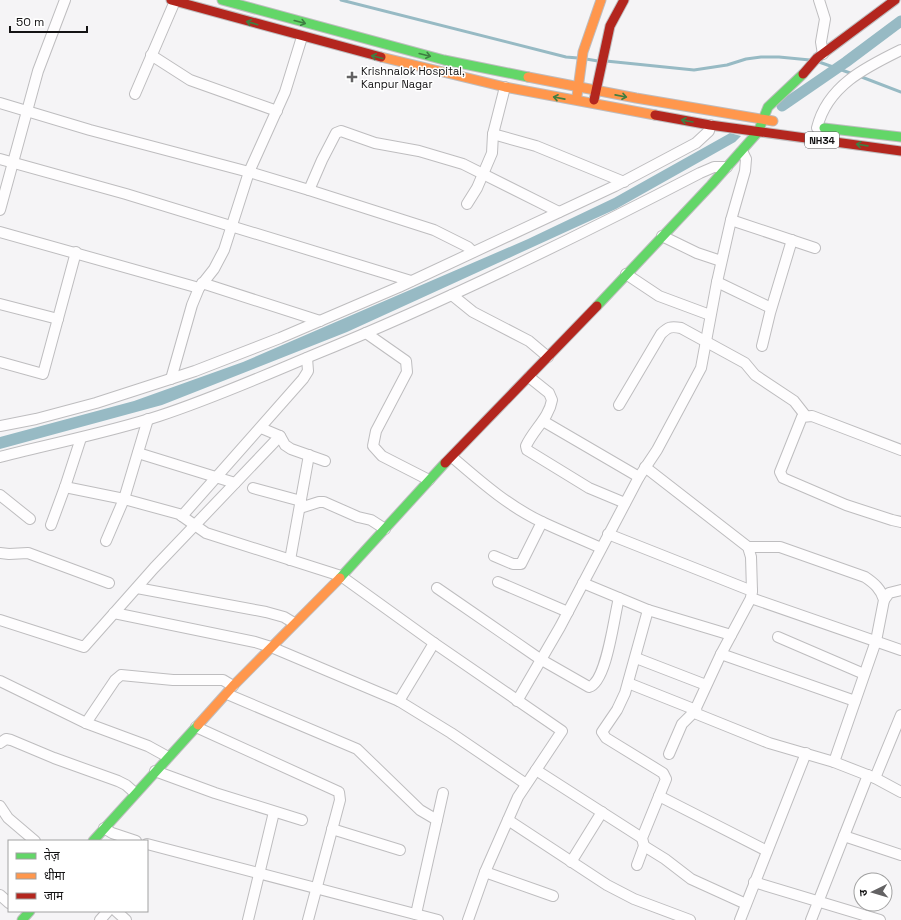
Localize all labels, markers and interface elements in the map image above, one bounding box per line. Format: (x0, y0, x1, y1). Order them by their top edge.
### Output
scale bar (10, 8, 87, 34)
text: 50 m (16, 14, 44, 30)
one-way arrow (293, 18, 306, 26)
one-way arrow (246, 19, 259, 26)
one-way arrow (371, 52, 384, 60)
one-way arrow (418, 52, 431, 60)
place label: Krishnalok Hospital, Kanpur Nagar (361, 64, 465, 91)
marker: Krishnalok Hospital, Kanpur Nagar (346, 71, 358, 83)
one-way arrow (614, 92, 627, 100)
one-way arrow (553, 93, 566, 101)
one-way arrow (681, 117, 694, 125)
road number: NH34 (805, 132, 839, 148)
one-way arrow (856, 141, 869, 149)
legend (8, 840, 148, 912)
text: तेज़ (44, 848, 61, 864)
text: धीमा (44, 868, 66, 884)
north arrow (853, 872, 893, 912)
text: जाम (44, 888, 64, 904)
text: उ (856, 888, 870, 897)

